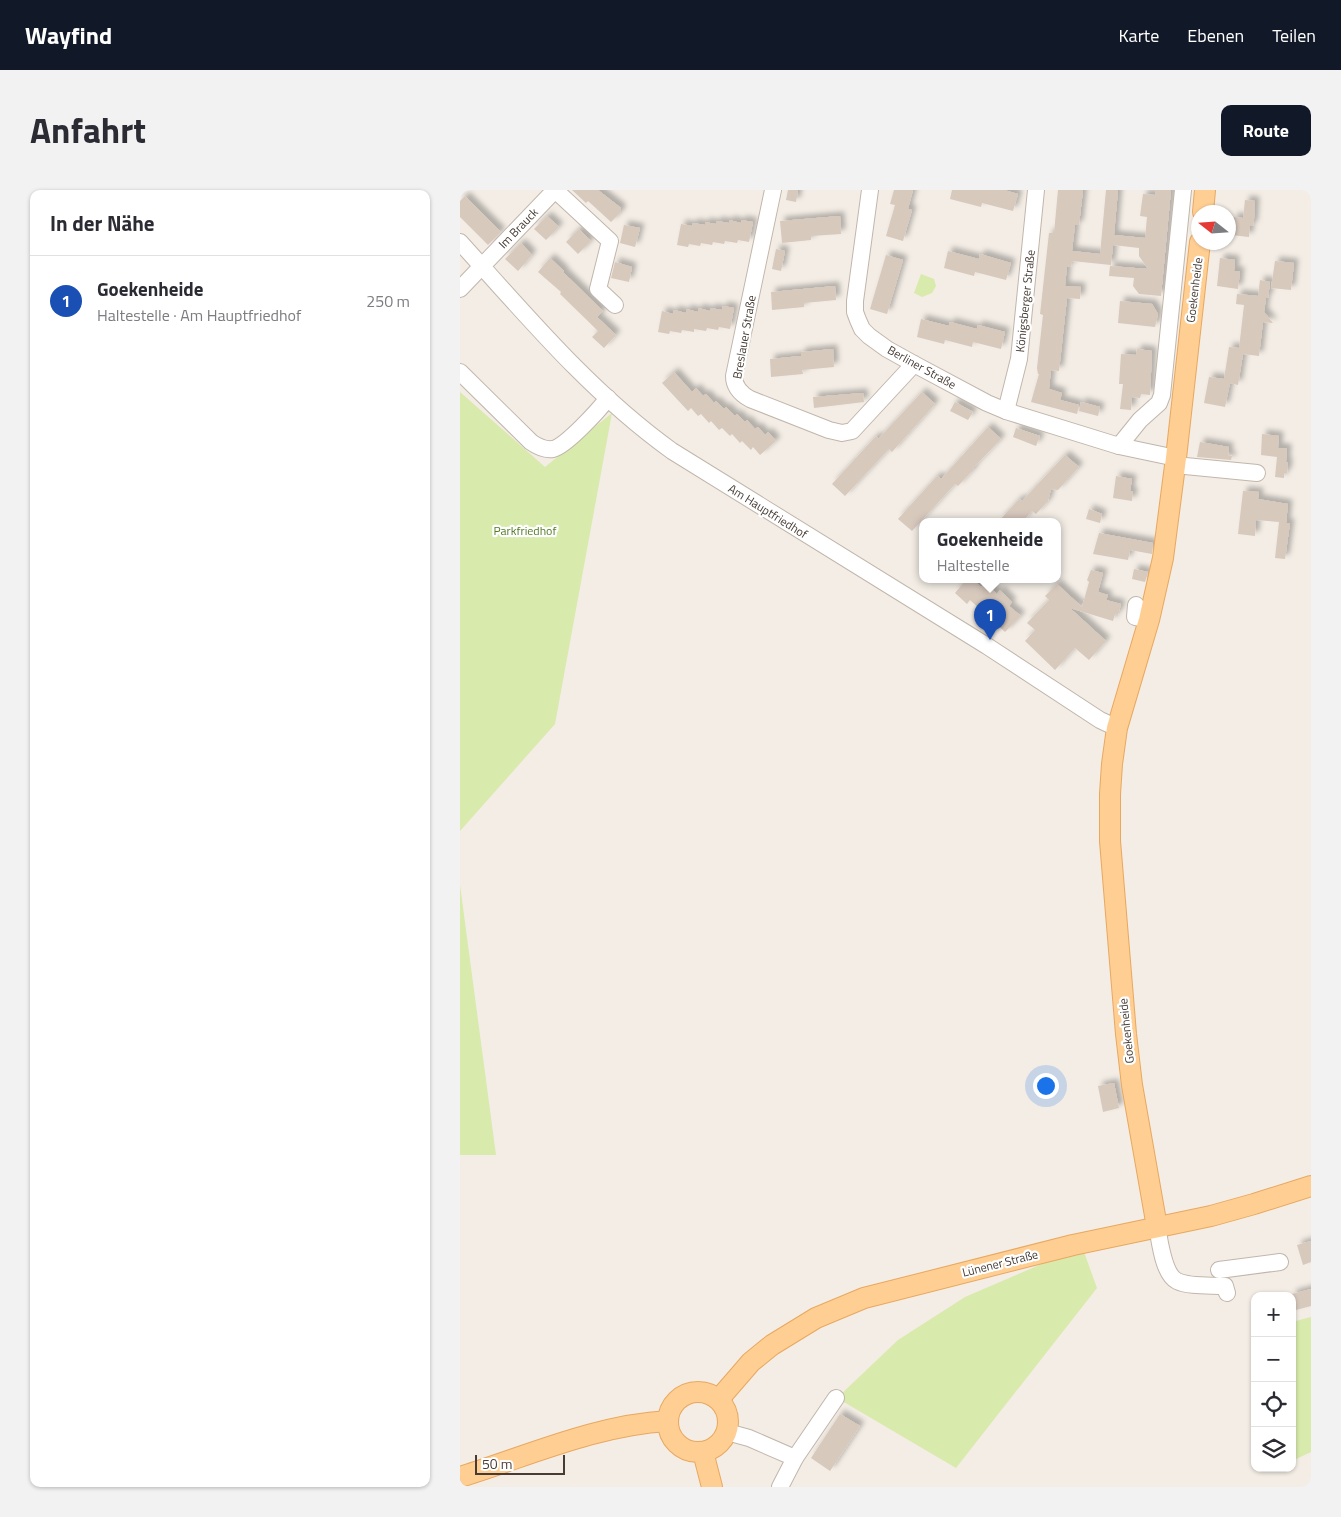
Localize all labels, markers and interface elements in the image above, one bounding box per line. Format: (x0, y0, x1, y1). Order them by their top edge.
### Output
text: Wayfind (25, 17, 112, 53)
text: Karte (1118, 22, 1159, 49)
text: Ebenen (1187, 22, 1244, 49)
text: Teilen (1272, 22, 1316, 49)
text: Anfahrt (30, 103, 146, 157)
button: Route (1221, 105, 1311, 156)
street label: Im Brauck (494, 203, 543, 253)
north arrow (1191, 205, 1236, 250)
text: In der Nähe (50, 207, 155, 239)
street label: Königsberger Straße (1010, 249, 1040, 353)
street label: Goekenheide (1181, 256, 1207, 324)
text: Goekenheide (97, 274, 203, 303)
text: 1 (62, 289, 70, 313)
text: 250 m (366, 289, 410, 313)
street label: Breslauer Straße (727, 294, 761, 380)
text: Haltestelle · Am Hauptfriedhof (97, 303, 301, 327)
street label: Berliner Straße (884, 340, 960, 394)
street label: Am Hauptfriedhof (724, 479, 812, 543)
popup (919, 518, 1061, 583)
park label: Parkfriedhof (494, 521, 556, 540)
text: Goekenheide (937, 524, 1043, 553)
text: Haltestelle (937, 553, 1010, 577)
pin: 1 (974, 599, 1006, 640)
street label: Goekenheide (1113, 997, 1139, 1065)
your location (1033, 1073, 1059, 1099)
street label: Lünener Straße (960, 1244, 1040, 1282)
map controls (1251, 1292, 1296, 1472)
button: + (1251, 1292, 1296, 1337)
button: − (1251, 1337, 1296, 1382)
button: locate (1251, 1382, 1296, 1427)
button: layers (1251, 1427, 1296, 1472)
scale bar (475, 1452, 565, 1475)
text: 50 m (482, 1453, 512, 1474)

